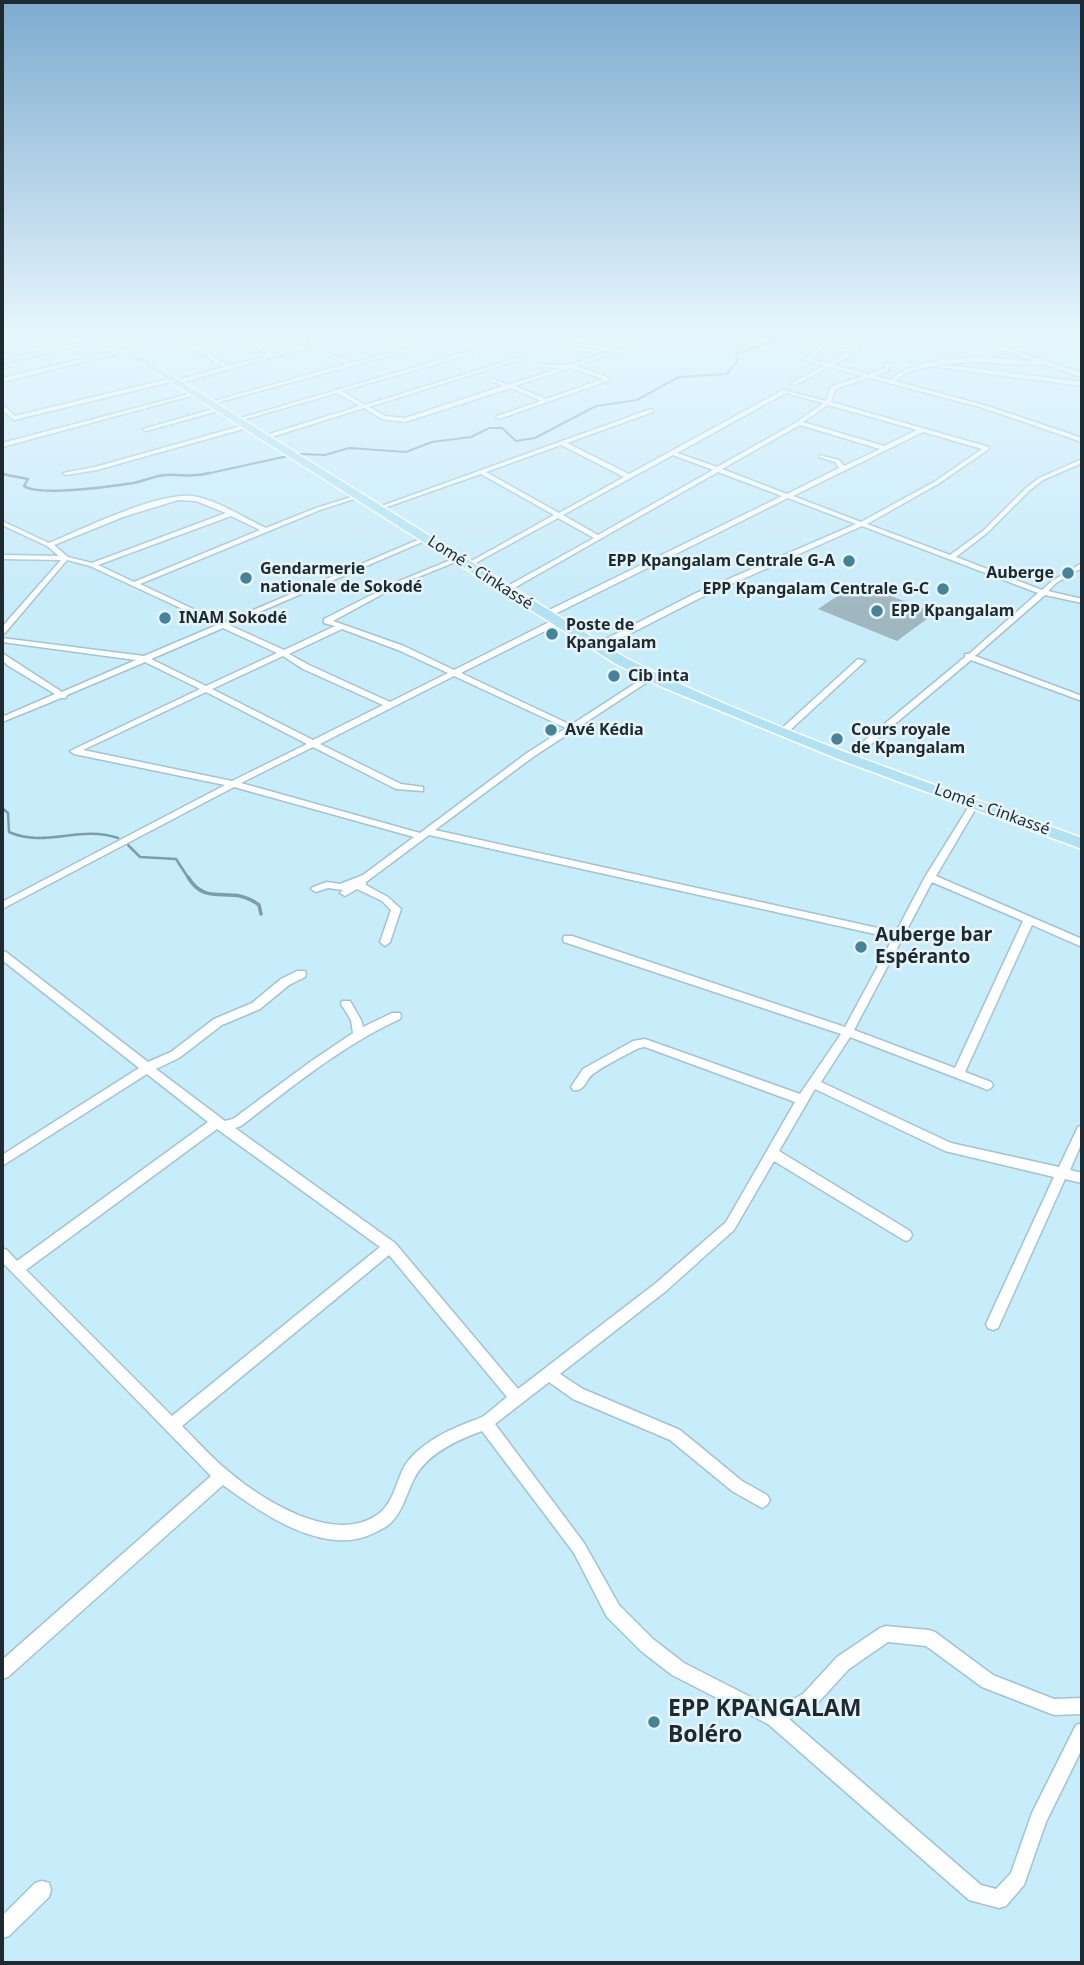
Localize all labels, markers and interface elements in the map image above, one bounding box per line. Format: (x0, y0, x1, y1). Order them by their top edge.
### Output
street label: Lomé - Cinkassé (424, 532, 536, 614)
place label: EPP Kpangalam Centrale G-A (608, 551, 835, 571)
marker: EPP Kpangalam Centrale G-A (841, 553, 857, 569)
place label: Gendarmerie nationale de Sokodé (260, 559, 422, 597)
place label: Auberge (986, 563, 1054, 583)
marker: Auberge (1060, 565, 1076, 581)
marker: Gendarmerie nationale de Sokodé (238, 570, 254, 586)
place label: EPP Kpangalam Centrale G-C (702, 579, 929, 599)
marker: EPP Kpangalam Centrale G-C (935, 581, 951, 597)
place label: EPP Kpangalam (891, 601, 1014, 621)
marker: EPP Kpangalam (869, 603, 885, 619)
place label: INAM Sokodé (179, 608, 287, 628)
marker: INAM Sokodé (157, 610, 173, 626)
place label: Poste de Kpangalam (566, 615, 656, 653)
marker: Poste de Kpangalam (544, 626, 560, 642)
place label: Cib inta (628, 666, 689, 686)
marker: Cib inta (606, 668, 622, 684)
place label: Avé Kédia (565, 720, 644, 740)
place label: Cours royale de Kpangalam (851, 720, 965, 758)
marker: Avé Kédia (543, 722, 559, 738)
marker: Cours royale de Kpangalam (829, 731, 845, 747)
street label: Lomé - Cinkassé (932, 780, 1052, 840)
place label: Auberge bar Espéranto (875, 925, 992, 969)
marker: Auberge bar Espéranto (853, 939, 869, 955)
place label: EPP KPANGALAM Boléro (668, 1695, 861, 1749)
marker: EPP KPANGALAM Boléro (646, 1714, 662, 1730)

